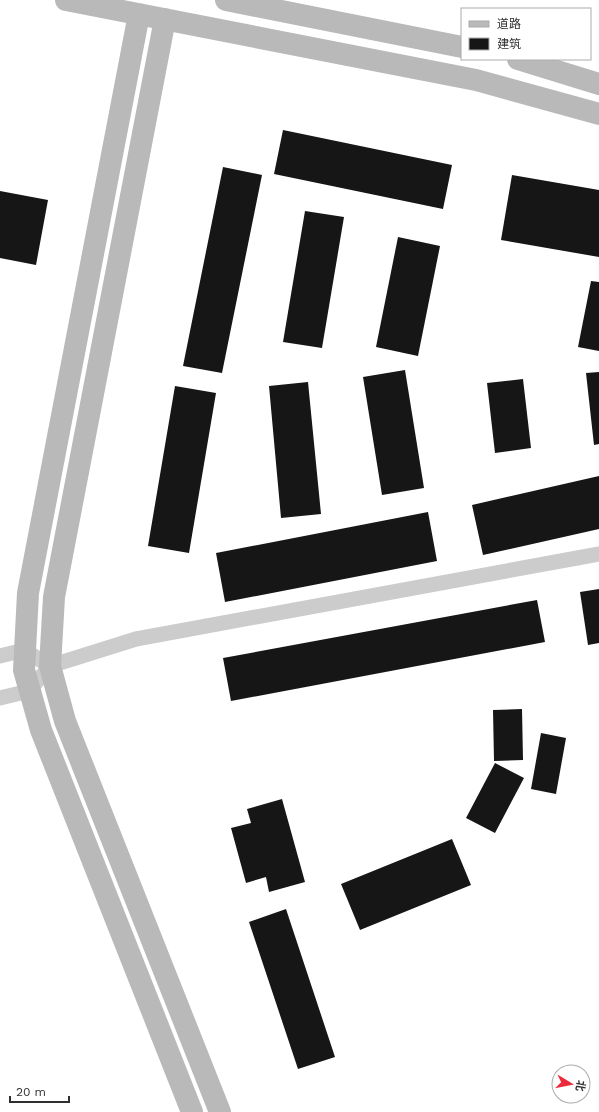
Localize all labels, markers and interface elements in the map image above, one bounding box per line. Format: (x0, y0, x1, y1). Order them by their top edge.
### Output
legend (461, 8, 591, 60)
text: 道路 (497, 17, 521, 31)
text: 建筑 (497, 37, 521, 51)
north arrow (551, 1064, 591, 1104)
scale bar (10, 1078, 69, 1104)
text: 北 (573, 1079, 588, 1092)
text: 20 m (16, 1085, 46, 1099)

